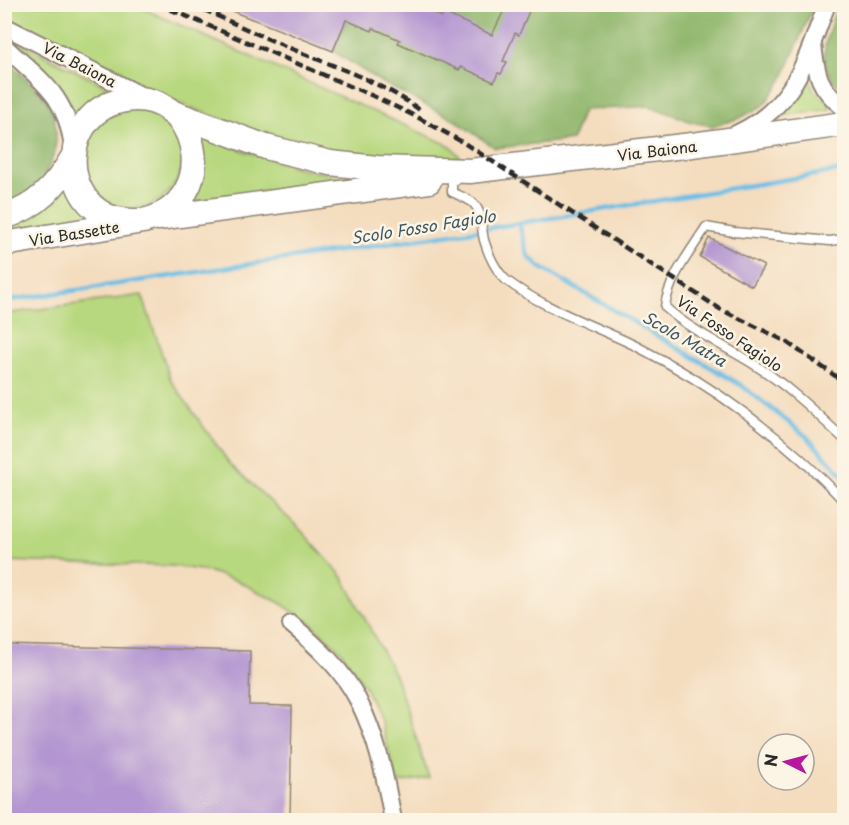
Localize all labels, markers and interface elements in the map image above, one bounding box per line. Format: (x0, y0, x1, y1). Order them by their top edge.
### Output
street label: Via Baiona (39, 36, 122, 93)
street label: Via Baiona (616, 134, 699, 166)
water label: Scolo Fosso Fagiolo (349, 203, 498, 249)
street label: Via Bassette (27, 215, 121, 251)
street label: Via Fosso Fagiolo (672, 289, 788, 377)
water label: Scolo Matra (638, 304, 733, 372)
north arrow (756, 732, 816, 792)
text: N (757, 753, 783, 768)

